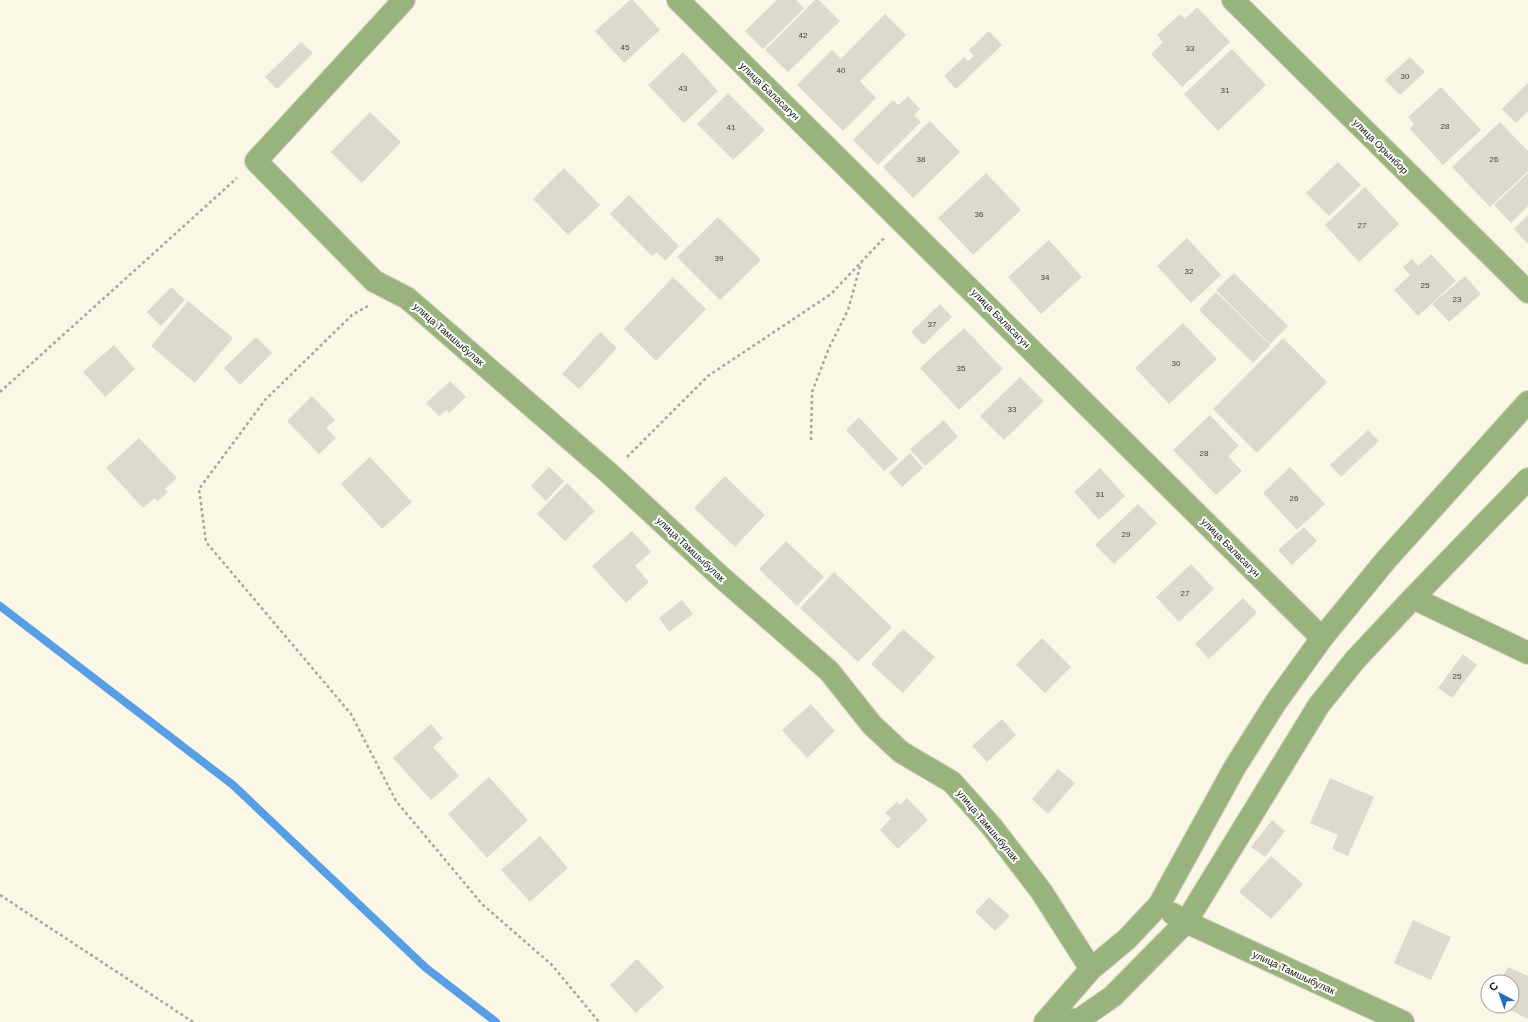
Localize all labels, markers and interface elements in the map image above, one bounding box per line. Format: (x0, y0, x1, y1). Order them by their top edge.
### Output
house number: 42 (799, 31, 808, 40)
house number: 45 (621, 43, 630, 52)
house number: 33 (1186, 44, 1195, 53)
street label: улица Баласагун (738, 60, 802, 123)
house number: 40 (837, 66, 846, 75)
house number: 30 (1401, 72, 1410, 81)
house number: 43 (679, 84, 688, 93)
house number: 31 (1221, 86, 1230, 95)
street label: улица Орынбор (1351, 117, 1411, 176)
house number: 28 (1441, 122, 1450, 131)
house number: 41 (727, 123, 736, 132)
house number: 38 (917, 155, 926, 164)
house number: 26 (1490, 155, 1499, 164)
house number: 36 (975, 210, 984, 219)
house number: 27 (1358, 221, 1367, 230)
house number: 39 (715, 254, 724, 263)
house number: 32 (1185, 267, 1194, 276)
house number: 34 (1041, 273, 1050, 282)
house number: 25 (1421, 281, 1430, 290)
street label: улица Баласагун (969, 287, 1032, 350)
house number: 23 (1453, 295, 1462, 304)
street label: улица Тамшыбулак (411, 301, 487, 368)
house number: 37 (928, 320, 937, 329)
house number: 30 (1172, 359, 1181, 368)
house number: 35 (957, 364, 966, 373)
house number: 33 (1008, 405, 1017, 414)
house number: 28 (1200, 449, 1209, 458)
house number: 31 (1096, 490, 1105, 499)
house number: 26 (1290, 494, 1299, 503)
street label: улица Тамшыбулак (654, 515, 728, 584)
street label: улица Баласагун (1199, 516, 1262, 579)
house number: 29 (1122, 530, 1131, 539)
house number: 27 (1181, 589, 1190, 598)
house number: 25 (1453, 672, 1462, 681)
street label: улица Тамшыбулак (955, 787, 1021, 864)
street label: улица Тамшыбулак (1251, 949, 1337, 997)
north arrow (1480, 974, 1520, 1014)
text: С (1487, 979, 1500, 994)

